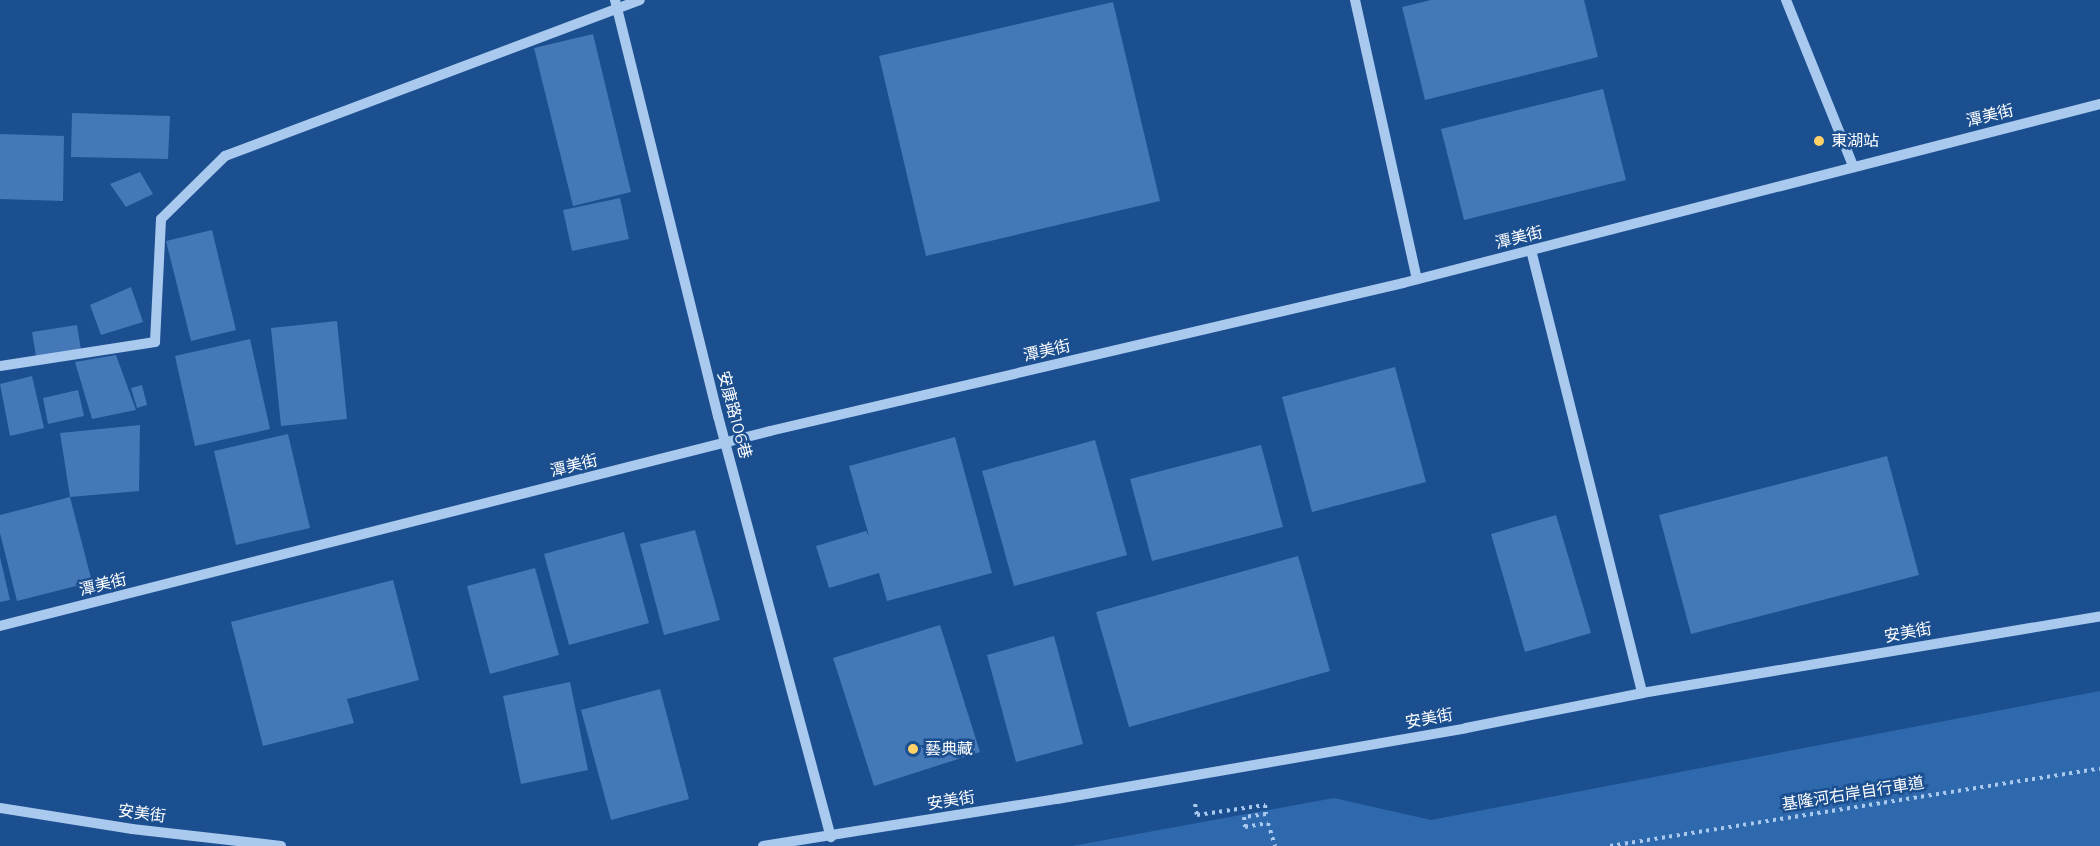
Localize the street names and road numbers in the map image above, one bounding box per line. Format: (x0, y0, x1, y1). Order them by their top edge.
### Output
street label: 潭美街 (1964, 101, 2016, 131)
street label: 潭美街 (1493, 223, 1545, 253)
street label: 潭美街 (1021, 336, 1073, 366)
street label: 安康路106巷 (713, 369, 755, 461)
street label: 潭美街 (548, 451, 600, 481)
street label: 潭美街 (77, 570, 129, 600)
street label: 安美街 (1883, 619, 1933, 647)
street label: 安美街 (1404, 705, 1454, 733)
street label: 基隆河右岸自行車道 (1780, 773, 1926, 815)
street label: 安美街 (926, 788, 976, 814)
street label: 安美街 (117, 802, 167, 826)

